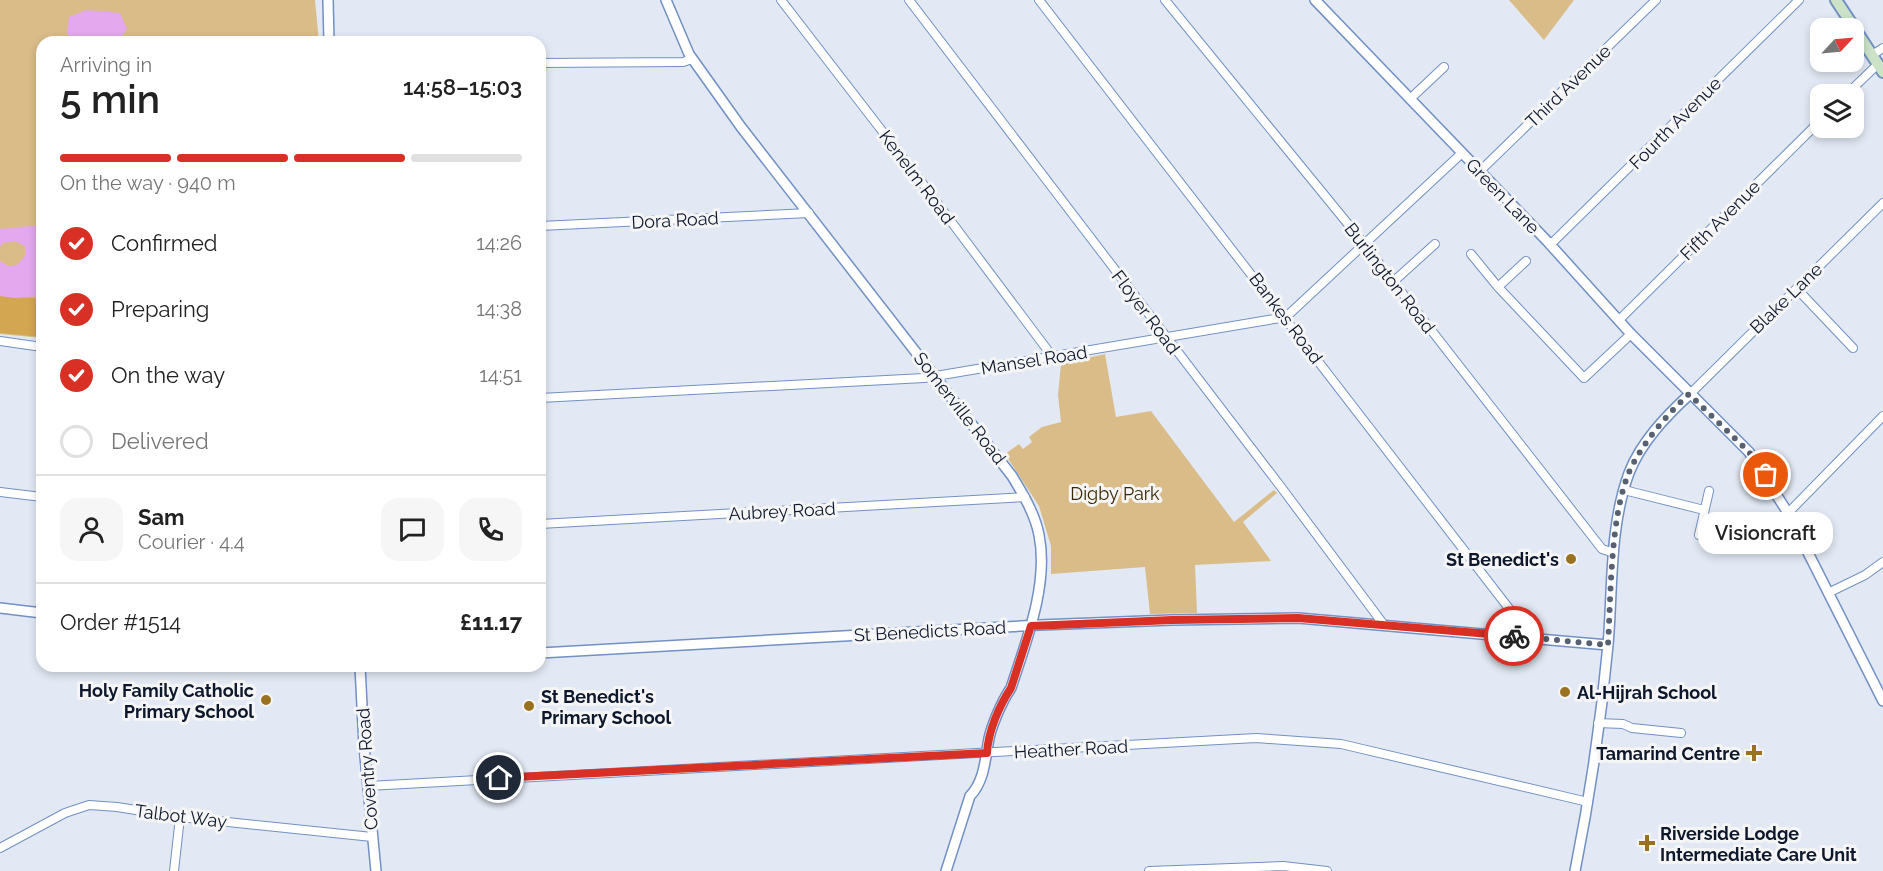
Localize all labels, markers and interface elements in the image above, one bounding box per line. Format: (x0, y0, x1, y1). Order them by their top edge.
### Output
north arrow (1810, 18, 1864, 72)
map controls (1810, 18, 1864, 138)
street label: Third Avenue (1521, 40, 1615, 132)
text: Arriving in (60, 53, 152, 77)
street label: Fourth Avenue (1625, 72, 1726, 173)
text: 14:58–15:03 (403, 74, 522, 100)
text: 5 min (60, 76, 160, 122)
button: layers (1810, 84, 1864, 138)
street label: Kenelm Road (875, 126, 959, 228)
street label: Green Lane (1462, 154, 1544, 238)
text: On the way · 940 m (60, 171, 236, 195)
street label: Fifth Avenue (1676, 175, 1765, 264)
street label: Dora Road (631, 207, 719, 233)
street label: Burlington Road (1340, 219, 1440, 337)
icon: check (60, 227, 93, 260)
text: Confirmed (111, 230, 218, 256)
text: 14:26 (476, 231, 522, 255)
street label: Blake Lane (1746, 258, 1827, 338)
street label: Floyer Road (1108, 266, 1184, 358)
street label: Bankes Road (1245, 268, 1327, 368)
icon: check (60, 293, 93, 326)
text: Preparing (111, 296, 209, 322)
text: 14:38 (476, 297, 522, 321)
street label: Mansel Road (979, 341, 1089, 379)
street label: Somerville Road (910, 348, 1010, 468)
icon: check (60, 359, 93, 392)
text: On the way (111, 362, 225, 388)
text: 14:51 (479, 363, 522, 387)
text: Delivered (111, 428, 209, 454)
pin (1740, 449, 1791, 500)
icon: bag (1749, 458, 1782, 491)
park label: Digby Park (1070, 483, 1160, 504)
button: person (60, 498, 123, 561)
button: chat (381, 498, 444, 561)
button: phone (459, 498, 522, 561)
street label: Aubrey Road (728, 498, 836, 524)
text: Sam (138, 504, 185, 530)
callout: Visioncraft (1698, 511, 1834, 553)
text: Visioncraft (1715, 521, 1816, 545)
text: Courier · 4.4 (138, 530, 245, 554)
place label: St Benedict's (1446, 549, 1559, 570)
marker: St Benedict's (1564, 552, 1578, 566)
courier (1484, 606, 1544, 666)
text: Order #1514 (60, 609, 181, 635)
text: £11.17 (460, 609, 522, 635)
street label: St Benedicts Road (853, 617, 1007, 645)
icon: bike (1498, 620, 1531, 653)
place label: Holy Family Catholic Primary School (79, 680, 254, 722)
place label: Al-Hijrah School (1577, 682, 1717, 703)
marker: Al-Hijrah School (1558, 685, 1572, 699)
place label: St Benedict's Primary School (541, 686, 671, 728)
marker: Holy Family Catholic Primary School (259, 693, 273, 707)
marker: St Benedict's Primary School (522, 699, 536, 713)
street label: Coventry Road (352, 707, 382, 831)
street label: Heather Road (1013, 736, 1129, 762)
place label: Tamarind Centre (1596, 743, 1740, 764)
marker: Tamarind Centre (1745, 744, 1763, 762)
pin (473, 752, 524, 803)
icon: home (482, 761, 515, 794)
street label: Talbot Way (134, 800, 228, 832)
place label: Riverside Lodge Intermediate Care Unit (1660, 823, 1857, 865)
marker: Riverside Lodge Intermediate Care Unit (1638, 834, 1656, 852)

